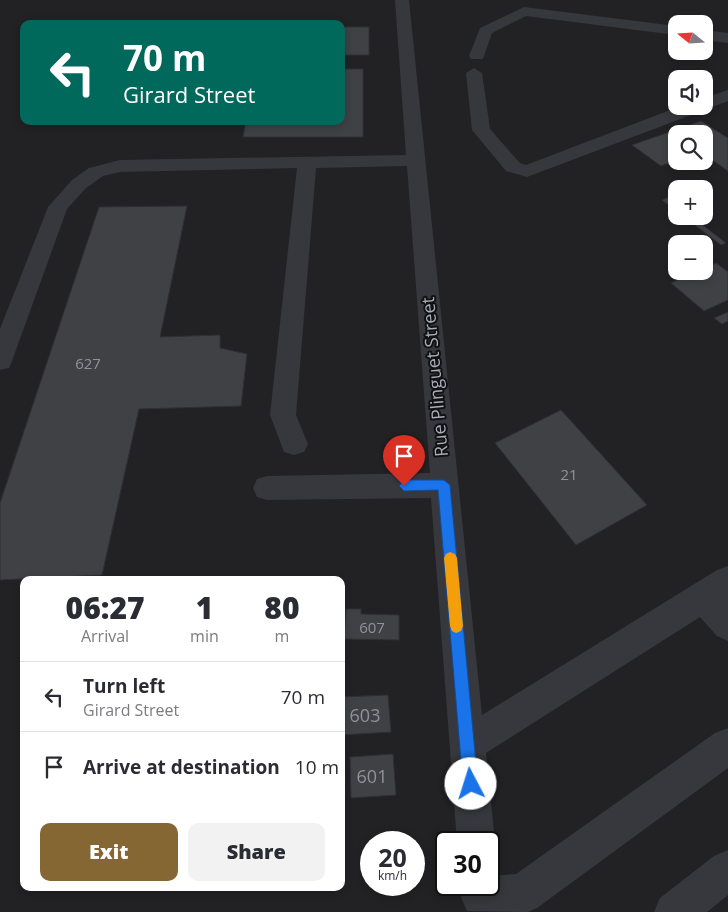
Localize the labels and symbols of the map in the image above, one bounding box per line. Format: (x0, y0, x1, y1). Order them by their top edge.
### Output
north arrow (668, 15, 712, 60)
street label: Rue Plinguet Street (415, 296, 453, 458)
house number: 627 (75, 353, 101, 373)
pin (383, 435, 425, 486)
house number: 21 (560, 464, 578, 484)
house number: 607 (359, 617, 385, 637)
house number: 603 (350, 703, 380, 727)
position arrow (444, 757, 496, 809)
house number: 601 (357, 764, 387, 788)
speed limit sign: 30 (435, 831, 500, 896)

